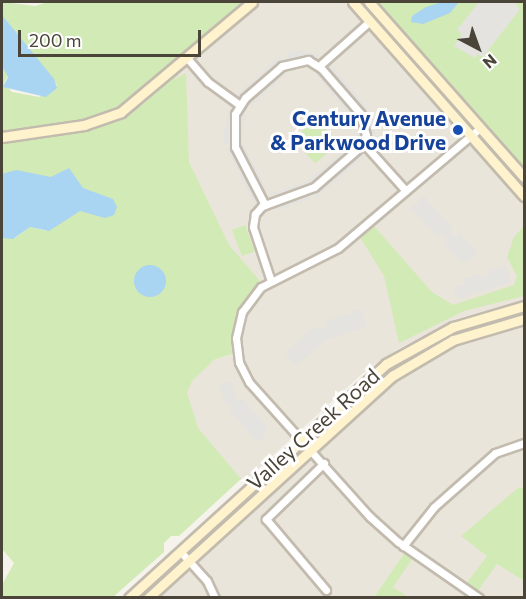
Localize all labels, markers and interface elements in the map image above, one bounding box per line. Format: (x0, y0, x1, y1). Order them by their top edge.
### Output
scale bar (21, 18, 204, 56)
north arrow (448, 18, 508, 78)
text: 200 m (29, 29, 82, 51)
text: N (479, 51, 501, 73)
place label: Century Avenue & Parkwood Drive (270, 105, 446, 155)
marker: Century Avenue & Parkwood Drive (451, 123, 465, 137)
street label: Valley Creek Road (242, 363, 384, 495)

